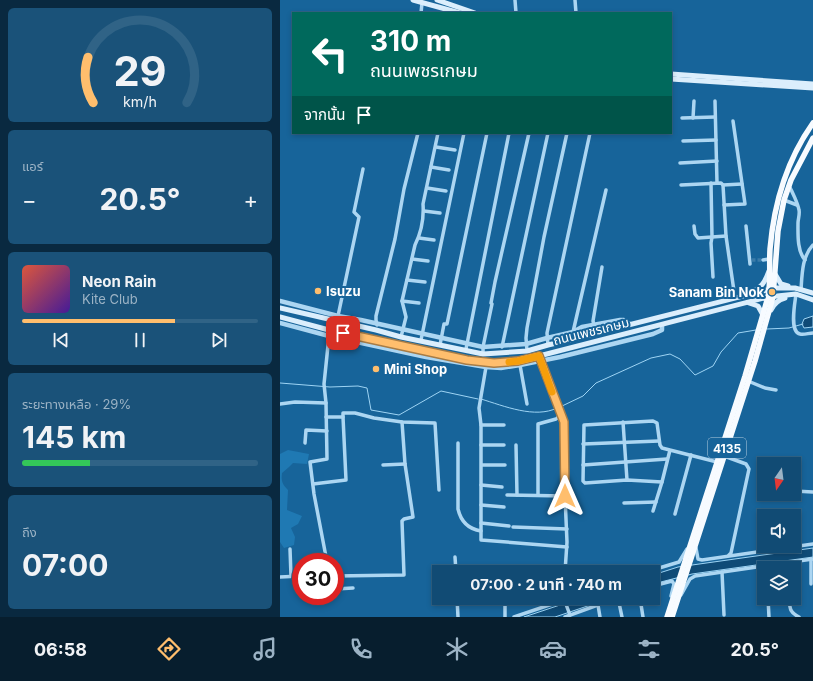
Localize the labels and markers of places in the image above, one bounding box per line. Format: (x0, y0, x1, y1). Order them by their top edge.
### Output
place label: Isuzu (326, 283, 361, 299)
place label: Sanam Bin Nok (669, 284, 764, 300)
marker: Isuzu (313, 286, 323, 296)
marker: Sanam Bin Nok (767, 287, 777, 297)
pin (326, 316, 360, 350)
place label: Mini Shop (384, 361, 447, 377)
marker: Mini Shop (371, 364, 381, 374)

